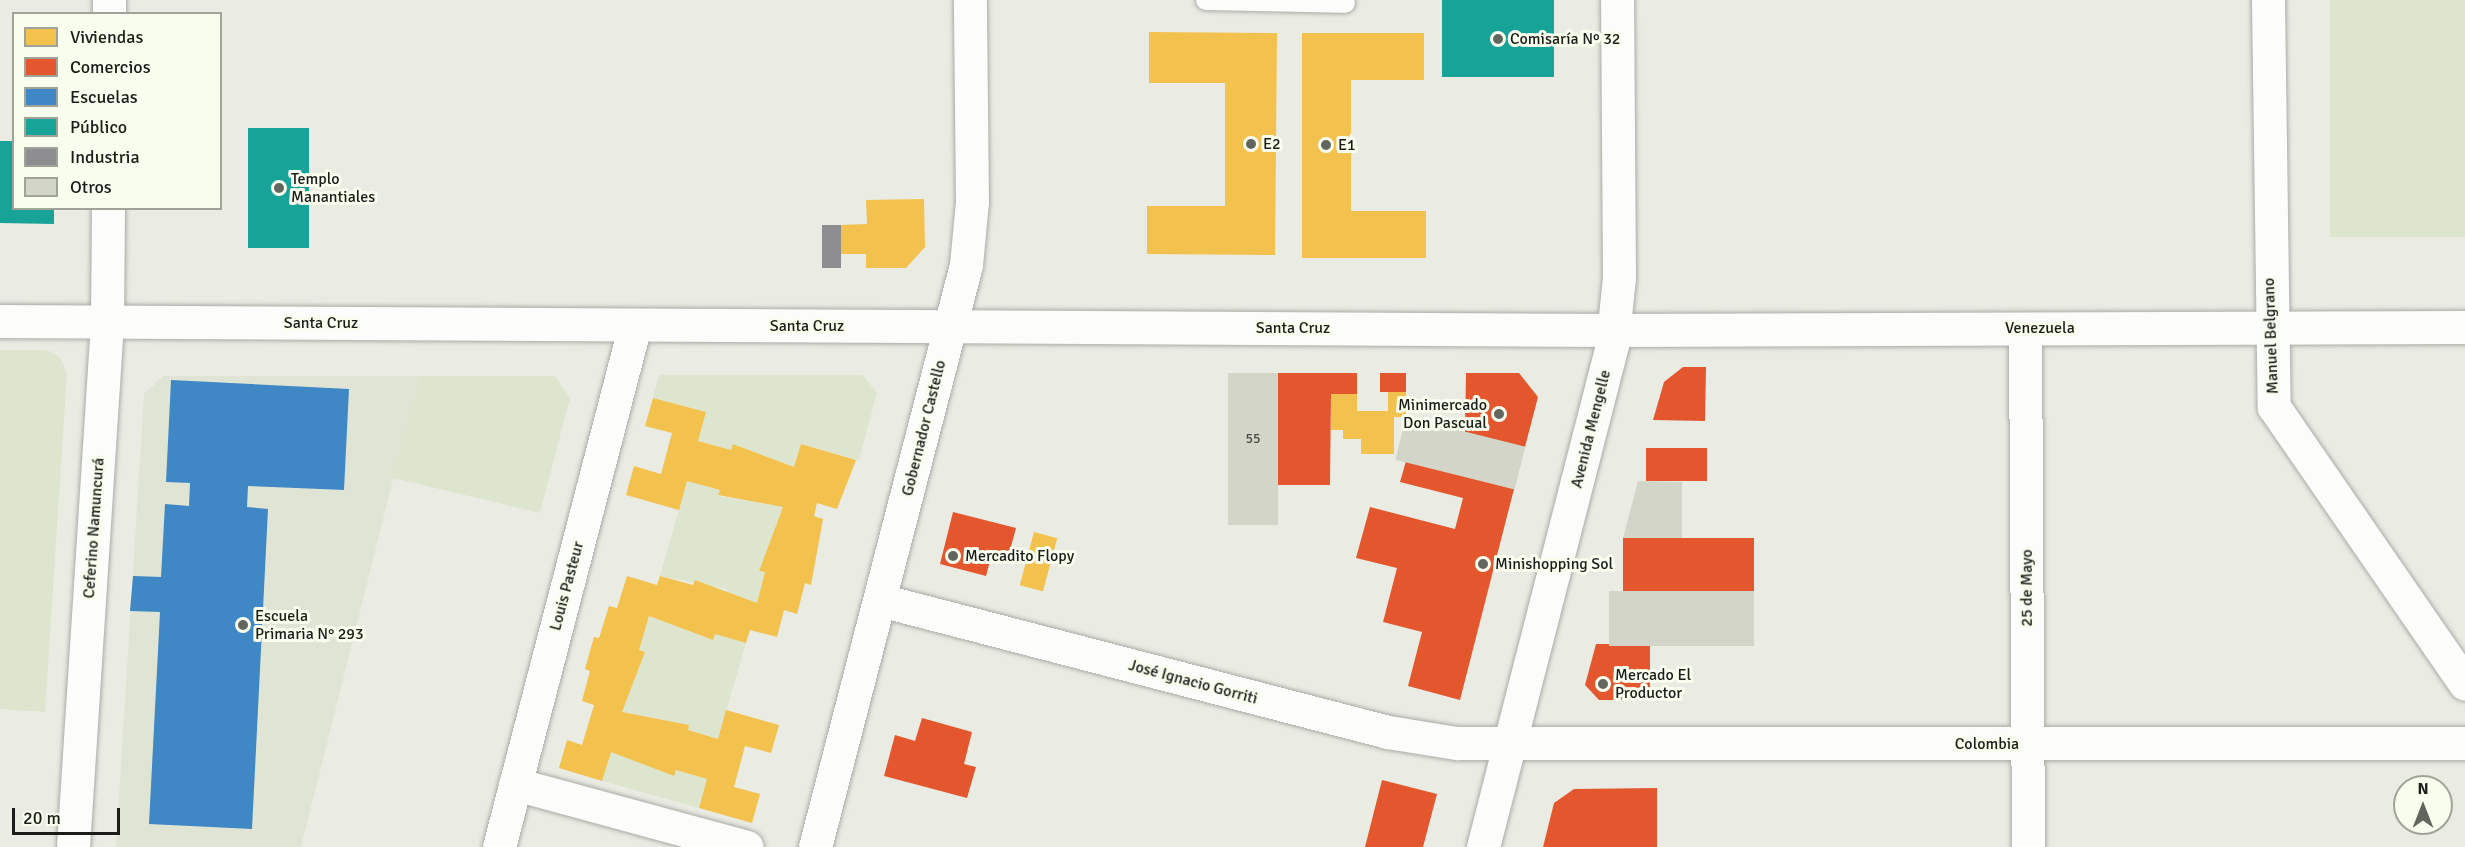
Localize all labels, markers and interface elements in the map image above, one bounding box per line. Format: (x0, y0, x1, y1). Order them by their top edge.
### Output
legend (12, 12, 222, 210)
text: Viviendas (70, 26, 143, 48)
place label: Comisaría Nº 32 (1510, 29, 1620, 49)
marker: Comisaría Nº 32 (1491, 32, 1505, 46)
text: Comercios (70, 56, 151, 78)
text: Escuelas (70, 86, 138, 108)
text: Público (70, 116, 127, 138)
place label: E2 (1263, 134, 1281, 154)
place label: E1 (1338, 135, 1356, 155)
marker: E2 (1244, 137, 1258, 151)
marker: E1 (1319, 138, 1333, 152)
text: Industria (70, 146, 140, 168)
place label: Templo Manantiales (291, 169, 375, 207)
text: Otros (70, 176, 112, 198)
marker: Templo Manantiales (272, 181, 286, 195)
street label: Manuel Belgrano (2259, 278, 2283, 394)
street label: Santa Cruz (284, 313, 358, 333)
street label: Santa Cruz (770, 316, 844, 336)
street label: Santa Cruz (1256, 318, 1330, 338)
street label: Venezuela (2005, 318, 2075, 338)
street label: Gobernador Castello (898, 358, 950, 498)
street label: Avenida Mengelle (1567, 368, 1615, 490)
place label: Minimercado Don Pascual (1398, 395, 1487, 433)
marker: Minimercado Don Pascual (1492, 407, 1506, 421)
house number: 55 (1245, 431, 1261, 447)
street label: Ceferino Namuncurá (79, 457, 109, 599)
street label: Louis Pasteur (546, 539, 588, 633)
place label: Mercadito Flopy (965, 546, 1074, 566)
marker: Mercadito Flopy (946, 549, 960, 563)
street label: 25 de Mayo (2017, 549, 2037, 627)
place label: Minishopping Sol (1495, 554, 1613, 574)
marker: Minishopping Sol (1476, 557, 1490, 571)
place label: Escuela Primaria N° 293 (255, 606, 364, 644)
marker: Escuela Primaria N° 293 (236, 618, 250, 632)
street label: José Ignacio Gorriti (1126, 656, 1260, 708)
place label: Mercado El Productor (1615, 665, 1691, 703)
marker: Mercado El Productor (1596, 677, 1610, 691)
street label: Colombia (1955, 734, 2019, 754)
north arrow (2393, 775, 2453, 835)
text: N (2417, 779, 2429, 799)
scale bar (15, 796, 123, 834)
text: 20 m (23, 807, 61, 829)

